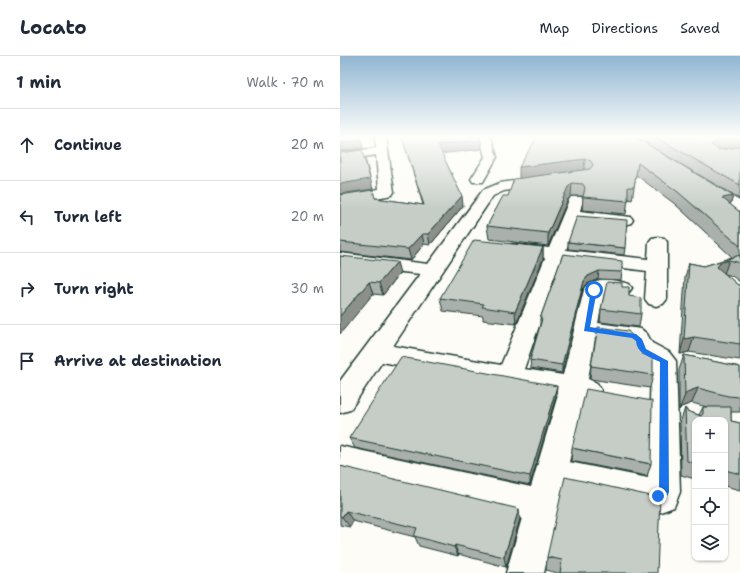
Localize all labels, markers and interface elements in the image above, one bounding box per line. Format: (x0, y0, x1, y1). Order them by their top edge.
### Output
text: Locato (20, 15, 87, 40)
text: Map (540, 19, 570, 37)
text: Directions (592, 19, 658, 37)
text: Saved (680, 19, 720, 37)
text: 1 min (16, 71, 61, 93)
text: Walk · 70 m (247, 74, 324, 91)
icon: ahead (16, 134, 38, 156)
text: Continue (54, 135, 122, 155)
text: 20 m (291, 136, 324, 153)
icon: left (16, 206, 38, 228)
text: Turn left (54, 207, 122, 227)
text: 20 m (291, 208, 324, 225)
icon: right (16, 278, 38, 300)
text: Turn right (54, 279, 134, 299)
text: 30 m (290, 280, 324, 297)
route start (585, 281, 603, 299)
icon: arrive (16, 350, 38, 372)
text: Arrive at destination (54, 351, 222, 371)
map controls (692, 417, 728, 561)
button: + (692, 417, 728, 453)
button: − (692, 453, 728, 489)
route end (649, 487, 667, 505)
button: locate (692, 489, 728, 525)
button: layers (692, 525, 728, 561)

